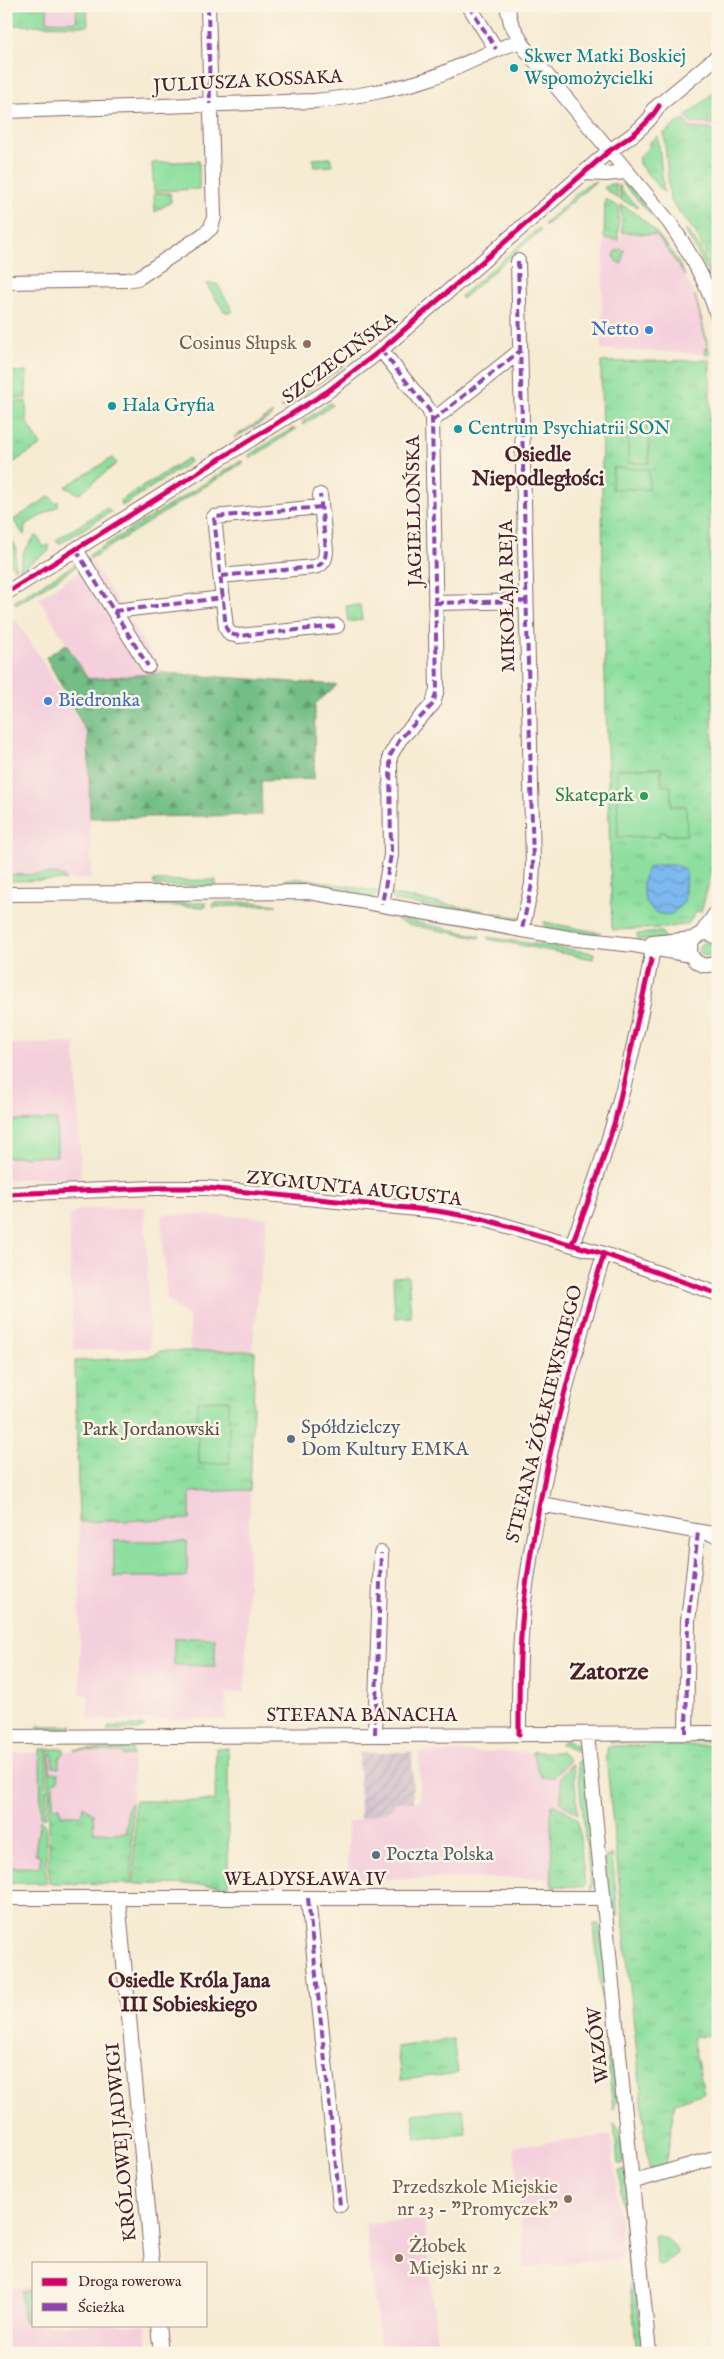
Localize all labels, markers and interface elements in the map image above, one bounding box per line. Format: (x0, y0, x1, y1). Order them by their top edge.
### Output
place label: Skwer Matki Boskiej Wspomożycielki (524, 45, 686, 91)
marker: Skwer Matki Boskiej Wspomożycielki (508, 62, 520, 74)
street label: JULIUSZA KOSSAKA (151, 65, 344, 99)
street label: SZCZECIŃSKA (277, 307, 403, 410)
place label: Netto (591, 318, 639, 342)
marker: Netto (643, 324, 655, 336)
place label: Cosinus Słupsk (179, 332, 298, 356)
marker: Cosinus Słupsk (301, 338, 313, 350)
place label: Hala Gryfia (122, 394, 216, 418)
marker: Hala Gryfia (106, 400, 118, 412)
place label: Centrum Psychiatrii SON (468, 417, 670, 441)
marker: Centrum Psychiatrii SON (452, 423, 464, 435)
street label: JAGIELLOŃSKA (401, 434, 428, 589)
district label: Osiedle Niepodległości (471, 442, 605, 493)
street label: MIKOŁAJA REJA (495, 518, 521, 672)
place label: Biedronka (58, 689, 141, 713)
marker: Biedronka (42, 695, 54, 707)
place label: Skatepark (555, 784, 635, 808)
marker: Skatepark (638, 790, 650, 802)
street label: ZYGMUNTA AUGUSTA (245, 1166, 464, 1212)
street label: STEFANA ŻÓŁKIEWSKIEGO (500, 1282, 589, 1546)
place label: Spółdzielczy Dom Kultury EMKA (301, 1416, 470, 1462)
park label: Park Jordanowski (82, 1418, 220, 1442)
marker: Spółdzielczy Dom Kultury EMKA (285, 1433, 297, 1445)
district label: Zatorze (569, 1657, 649, 1688)
street label: STEFANA BANACHA (267, 1704, 459, 1728)
place label: Poczta Polska (386, 1843, 495, 1867)
marker: Poczta Polska (370, 1849, 382, 1861)
street label: WŁADYSŁAWA IV (224, 1868, 387, 1892)
district label: Osiedle Króla Jana III Sobieskiego (108, 1968, 271, 2019)
street label: WAZÓW (582, 2005, 615, 2085)
street label: KRÓLOWEJ JADWIGI (100, 2041, 143, 2243)
place label: Przedszkole Miejskie nr 23 - "Promyczek" (392, 2176, 558, 2222)
marker: Przedszkole Miejskie nr 23 - "Promyczek" (562, 2193, 574, 2205)
place label: Żłobek Miejski nr 2 (409, 2235, 501, 2281)
marker: Żłobek Miejski nr 2 (393, 2252, 405, 2264)
legend (32, 2262, 208, 2326)
text: Droga rowerowa (78, 2272, 182, 2291)
text: Ścieżka (78, 2298, 125, 2317)

